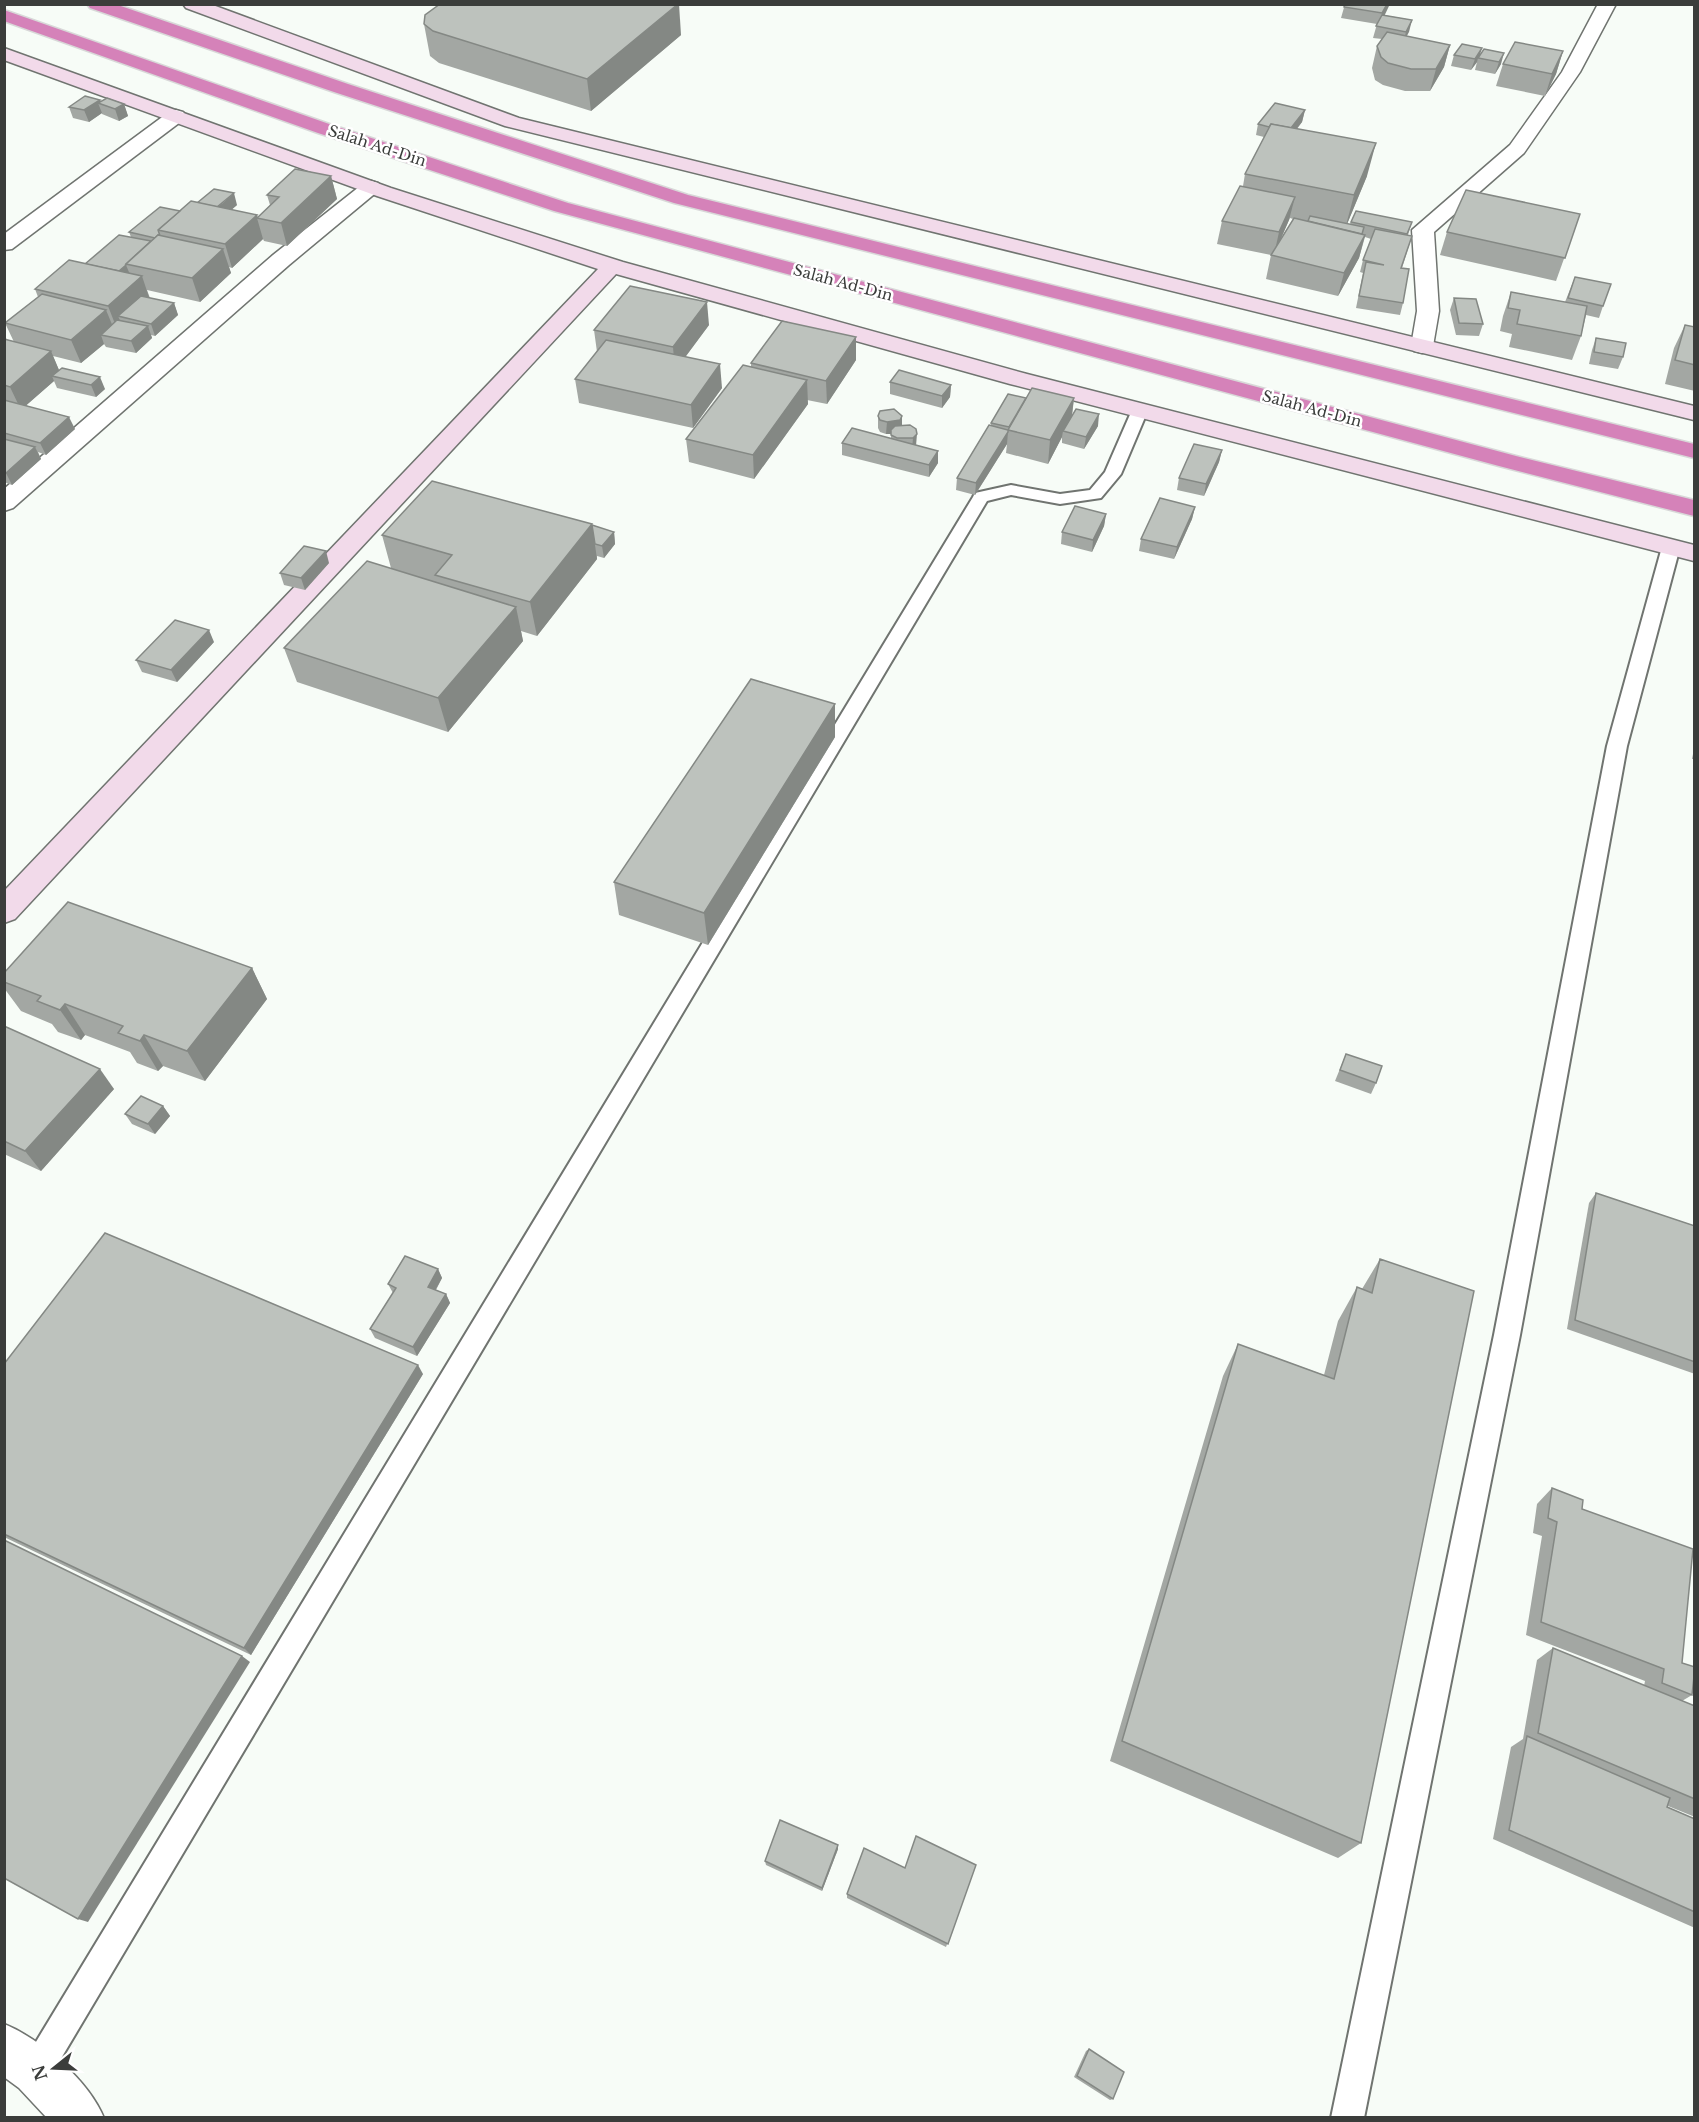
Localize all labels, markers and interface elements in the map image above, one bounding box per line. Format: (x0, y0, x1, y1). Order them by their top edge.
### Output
street label: Salah Ad-Din (326, 121, 429, 170)
street label: Salah Ad-Din (791, 260, 895, 305)
street label: Salah Ad-Din (1260, 386, 1364, 431)
north arrow (24, 2038, 84, 2098)
text: N (28, 2062, 52, 2083)

